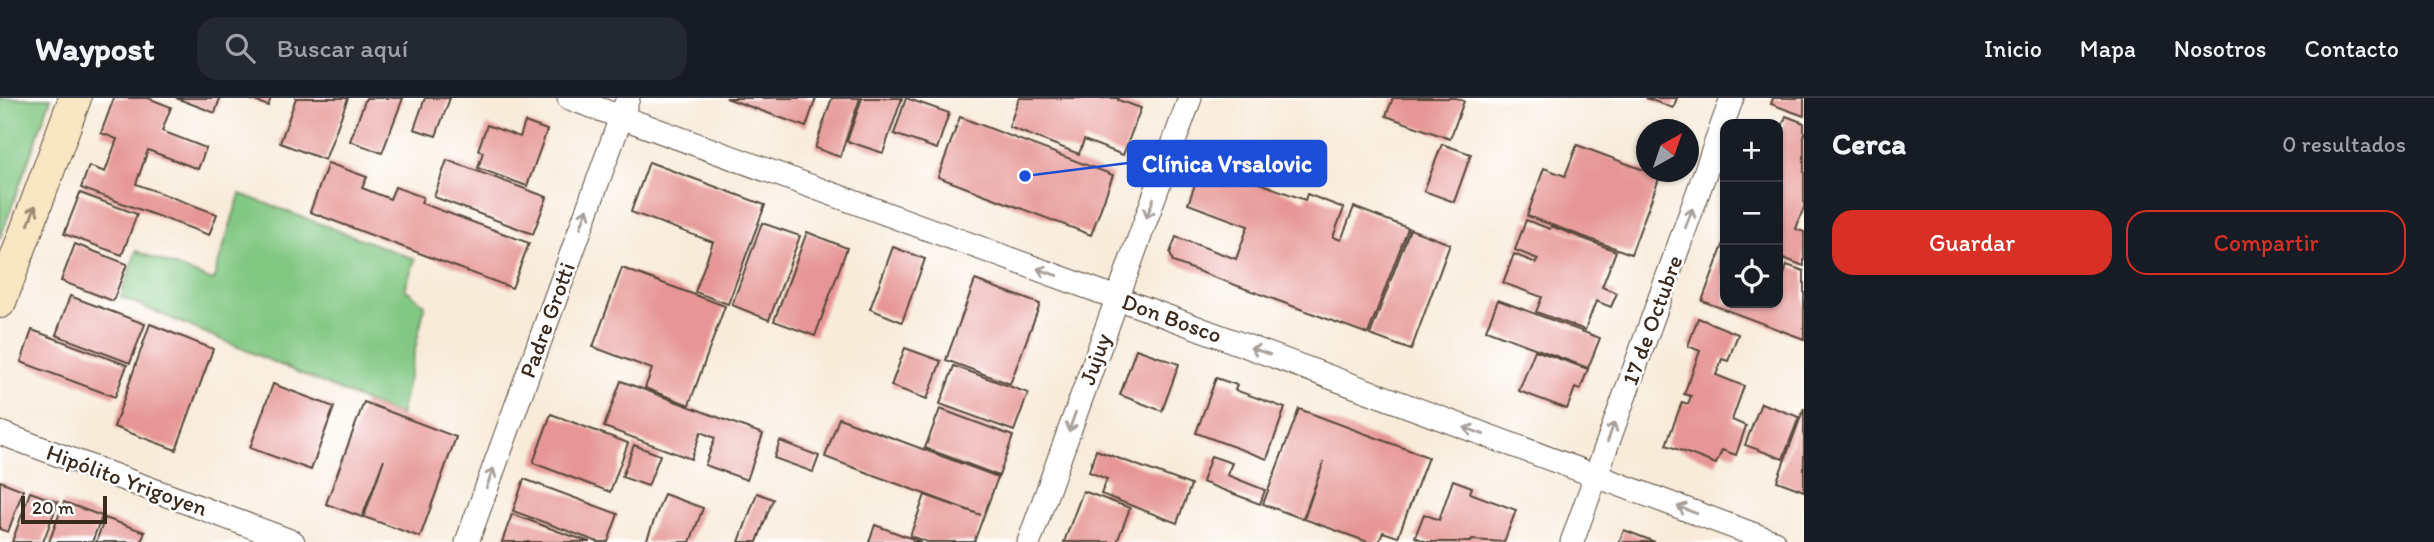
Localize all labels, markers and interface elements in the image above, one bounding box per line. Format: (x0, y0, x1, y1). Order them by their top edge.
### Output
search box (197, 17, 687, 80)
text: Waypost (35, 29, 155, 68)
icon: search (221, 29, 259, 67)
text: Buscar aquí (277, 32, 408, 64)
text: Inicio (1984, 34, 2042, 63)
text: Mapa (2080, 34, 2136, 63)
text: Nosotros (2174, 34, 2266, 63)
text: Contacto (2304, 34, 2399, 63)
north arrow (1636, 119, 1699, 182)
map controls (1720, 119, 1783, 308)
button: + (1720, 119, 1783, 182)
text: Cerca (1832, 125, 1906, 162)
text: 0 resultados (2282, 130, 2406, 158)
callout: Clínica Vrsalovic (1128, 141, 1326, 186)
text: Clínica Vrsalovic (1142, 149, 1312, 178)
button: − (1720, 182, 1783, 245)
one-way arrow (1143, 197, 1155, 219)
one-way arrow (27, 204, 39, 226)
one-way arrow (579, 207, 591, 229)
one-way arrow (1683, 207, 1696, 229)
button: Guardar (1832, 210, 2112, 275)
button: Compartir (2126, 210, 2406, 275)
button: locate (1720, 245, 1783, 308)
street label: 17 de Octubre (1616, 251, 1688, 389)
street label: Padre Grotti (513, 258, 581, 382)
one-way arrow (1037, 265, 1059, 278)
street label: Don Bosco (1118, 287, 1226, 349)
street label: Jujuy (1073, 329, 1117, 389)
one-way arrow (1250, 344, 1272, 357)
one-way arrow (1065, 410, 1077, 432)
one-way arrow (1606, 421, 1618, 443)
one-way arrow (1463, 423, 1485, 436)
street label: Hipólito Yrigoyen (43, 438, 211, 522)
one-way arrow (485, 467, 497, 489)
scale bar (21, 493, 107, 525)
text: 20 m (32, 496, 74, 519)
one-way arrow (1676, 503, 1698, 515)

